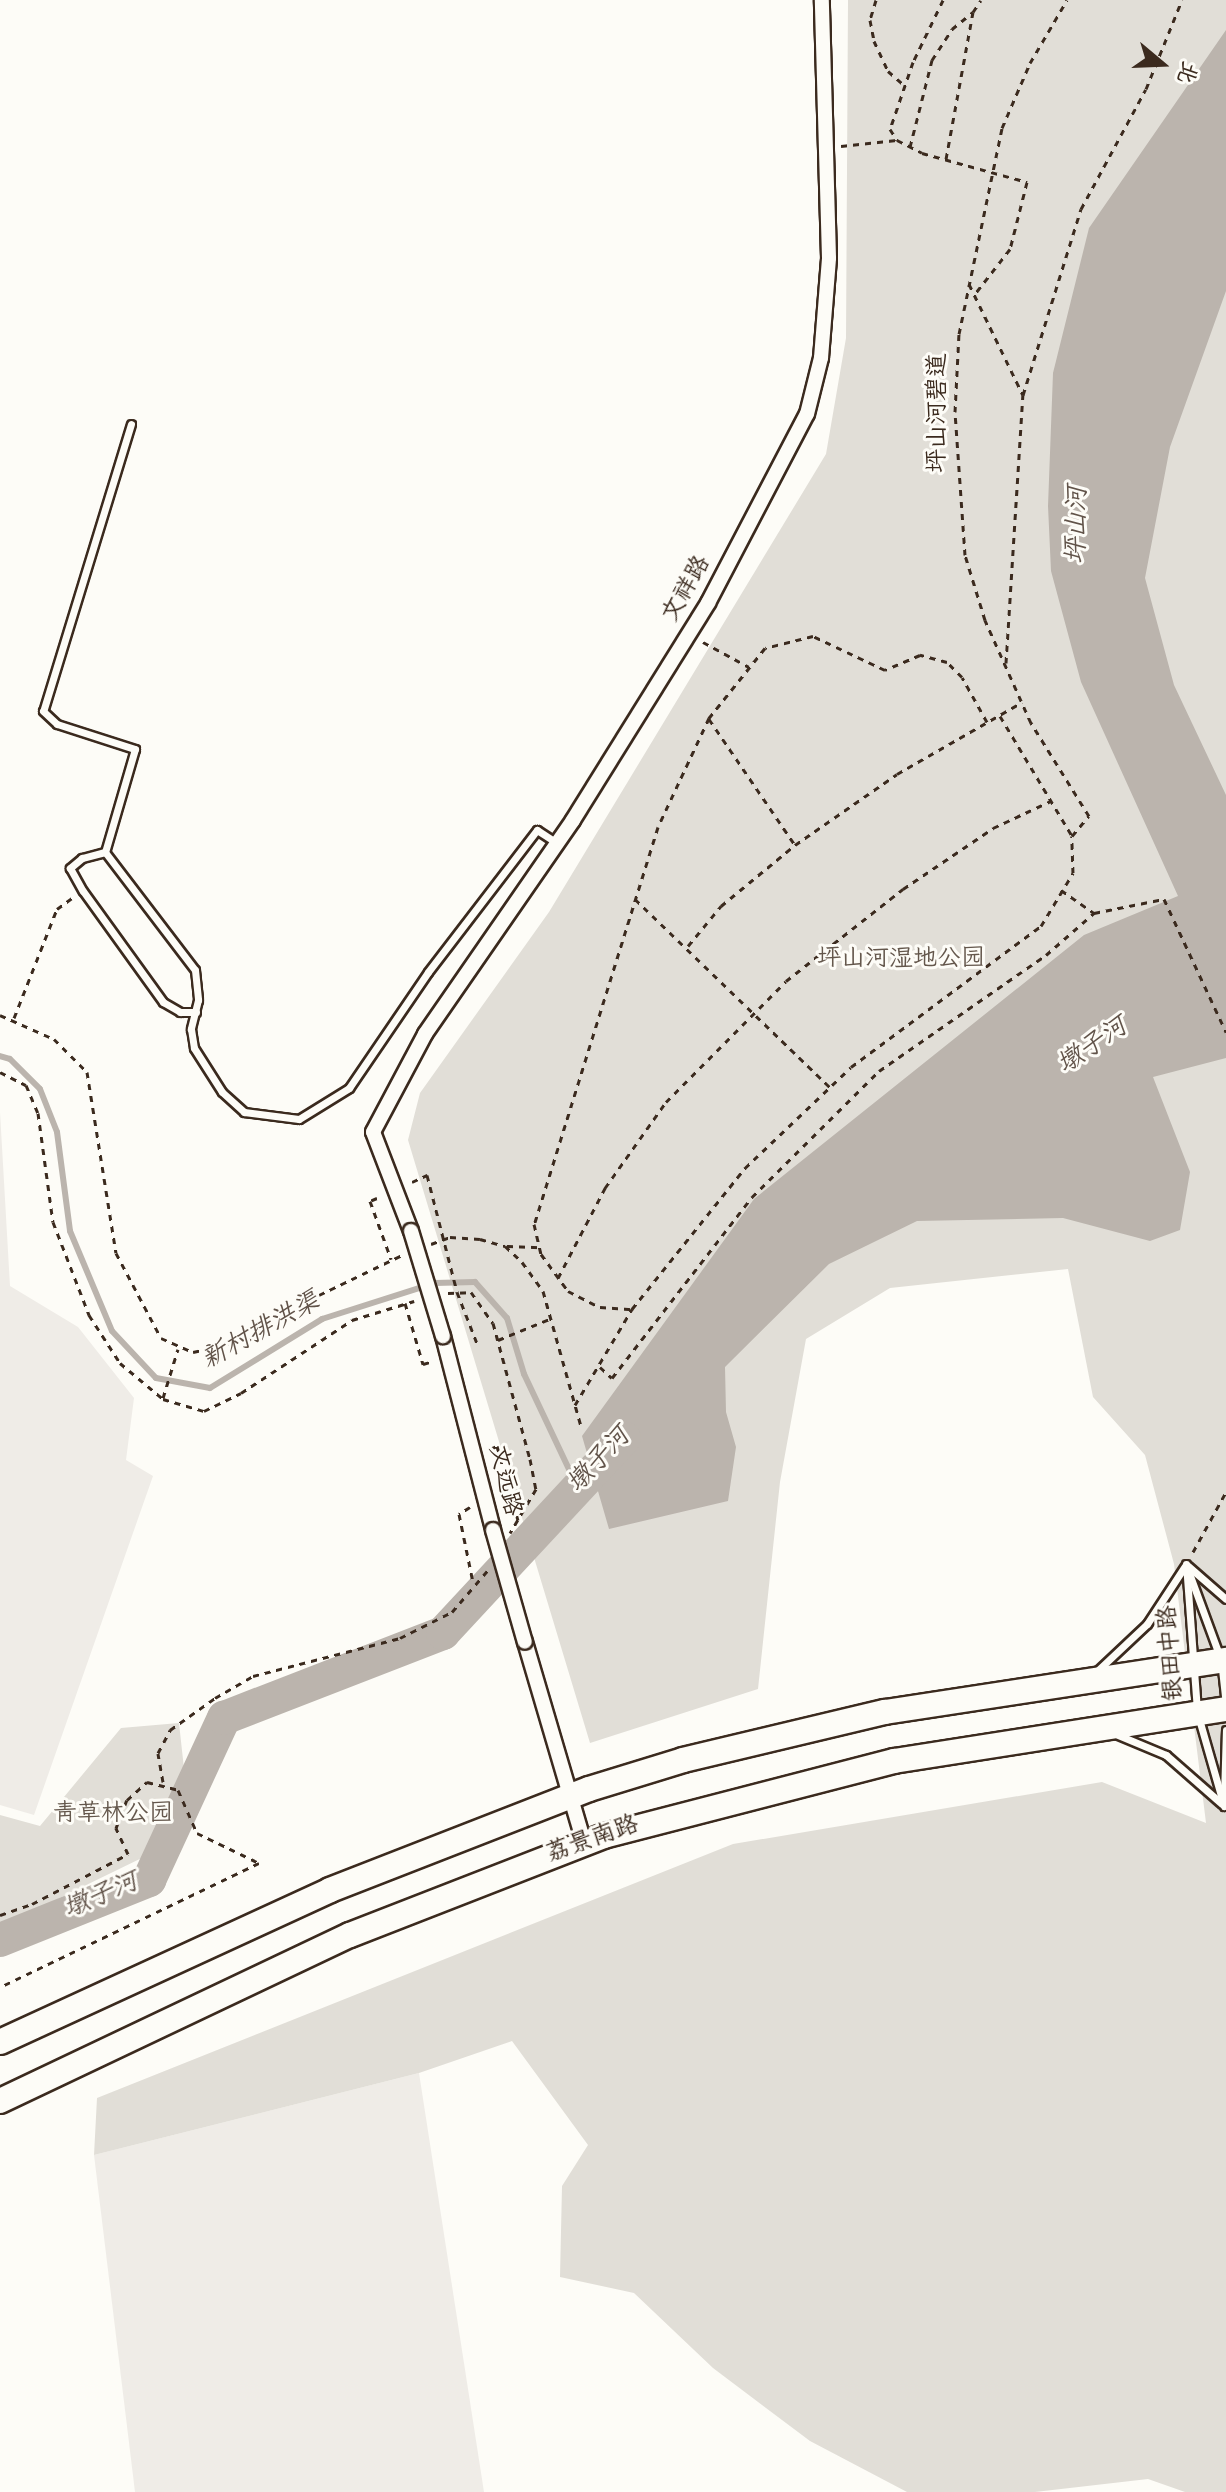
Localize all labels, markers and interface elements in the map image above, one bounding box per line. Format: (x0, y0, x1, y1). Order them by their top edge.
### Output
north arrow (1122, 24, 1202, 104)
text: 北 (1169, 57, 1201, 86)
street label: 坪山河碧道 (926, 353, 954, 473)
water label: 坪山河 (1064, 486, 1096, 564)
street label: 文祥路 (658, 552, 718, 628)
park label: 坪山河湿地公园 (817, 947, 985, 975)
water label: 墩子河 (1053, 1013, 1135, 1083)
water label: 新村排洪渠 (198, 1288, 326, 1378)
water label: 墩子河 (563, 1423, 639, 1501)
street label: 文远路 (480, 1443, 526, 1519)
street label: 银田中路 (1155, 1604, 1191, 1702)
park label: 青草林公园 (53, 1802, 173, 1830)
street label: 荔景南路 (543, 1812, 643, 1870)
water label: 墩子河 (60, 1868, 144, 1928)

